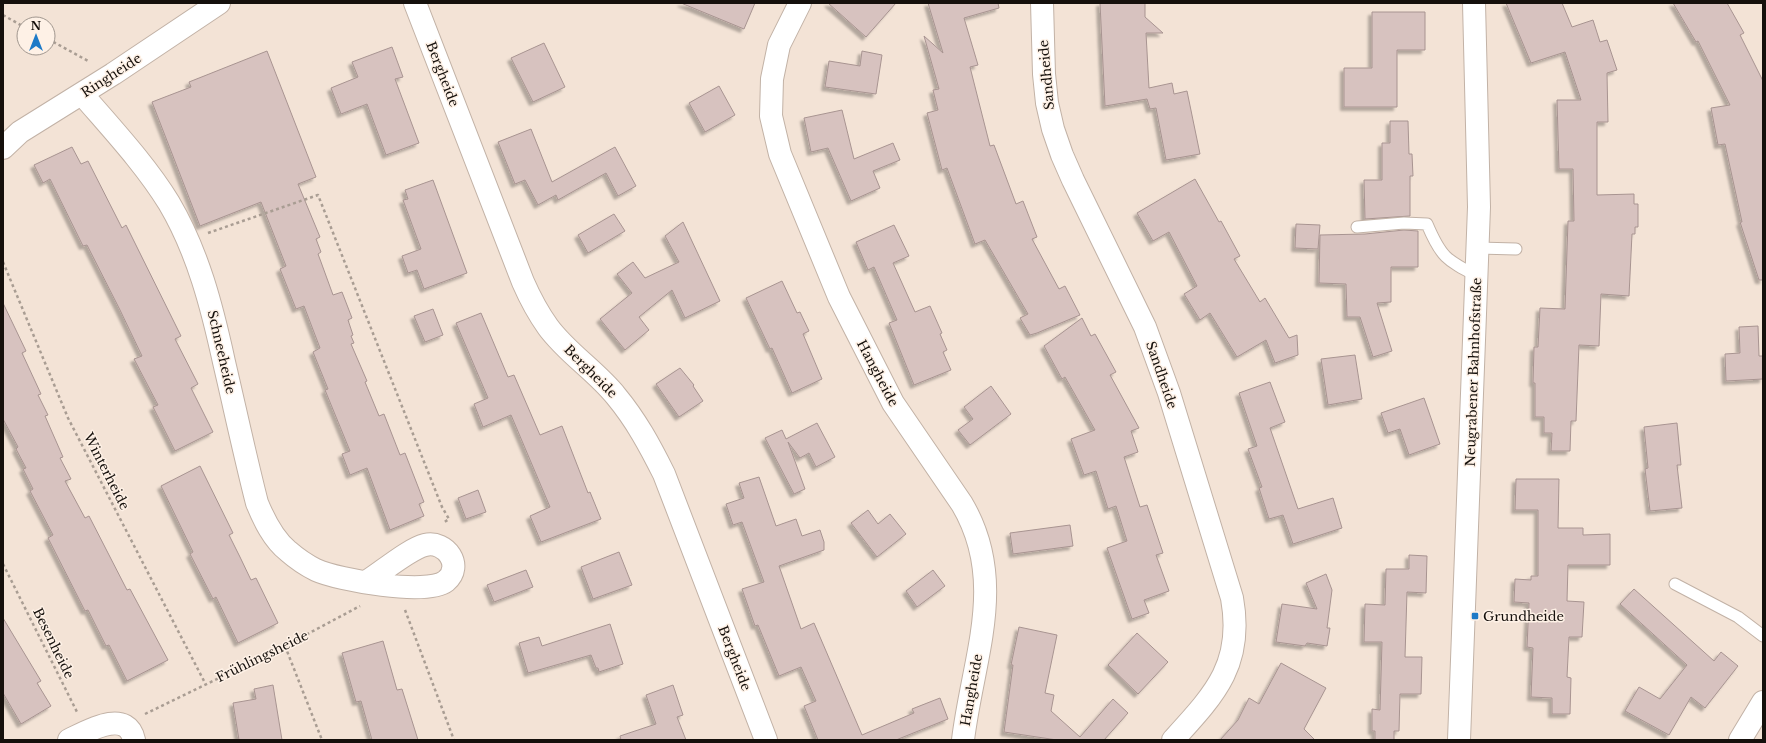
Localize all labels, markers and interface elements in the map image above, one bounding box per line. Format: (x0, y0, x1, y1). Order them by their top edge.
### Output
north arrow (16, 16, 56, 56)
text: N (31, 19, 42, 33)
street label: Bergheide (422, 39, 463, 109)
street label: Sandheide (1035, 39, 1058, 111)
street label: Ringheide (78, 50, 145, 101)
street label: Neugrabener Bahnhofstraße (1462, 277, 1485, 467)
street label: Schneeheide (204, 309, 239, 396)
street label: Hangheide (853, 337, 902, 409)
street label: Sandheide (1142, 339, 1181, 411)
street label: Bergheide (560, 341, 621, 402)
street label: Winterheide (79, 429, 133, 513)
street label: Besenheide (29, 605, 78, 681)
place label: Grundheide (1483, 608, 1564, 625)
marker: Grundheide (1470, 611, 1480, 621)
street label: Bergheide (714, 623, 755, 693)
street label: Frühlingsheide (213, 627, 311, 686)
street label: Hangheide (957, 653, 986, 728)

